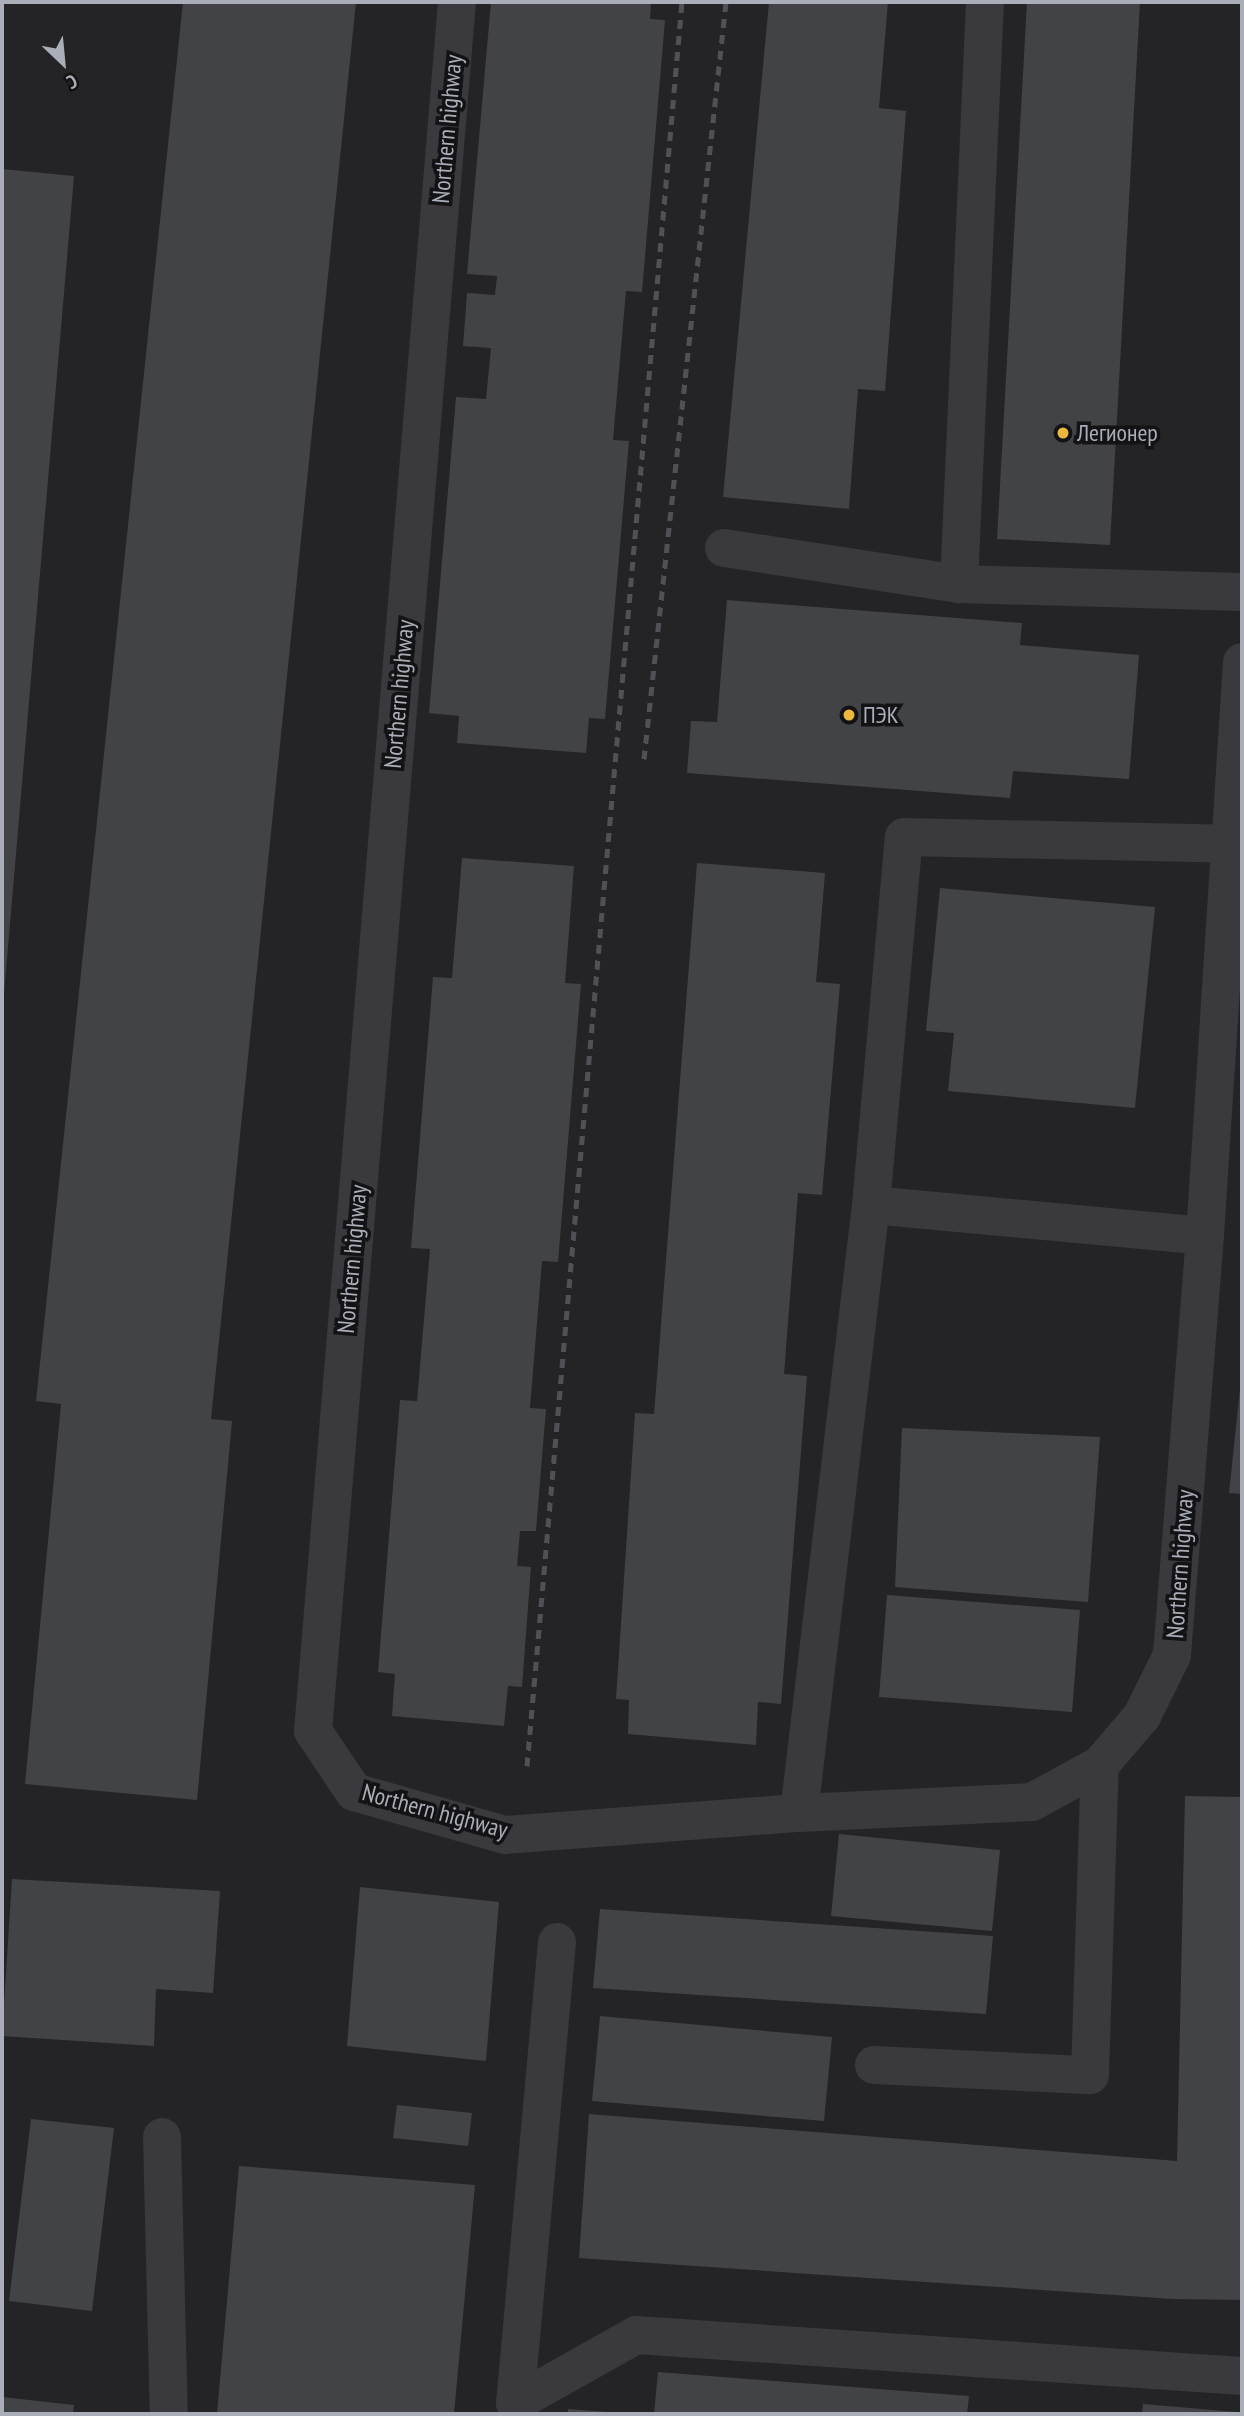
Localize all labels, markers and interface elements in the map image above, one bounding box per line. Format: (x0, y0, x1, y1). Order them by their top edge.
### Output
north arrow (28, 28, 98, 98)
street label: Northern highway (426, 53, 468, 205)
text: С (63, 69, 81, 95)
place label: Легионер (1077, 419, 1158, 447)
marker: Легионер (1055, 425, 1071, 441)
street label: Northern highway (378, 618, 420, 770)
place label: ПЭК (863, 701, 899, 729)
marker: ПЭК (841, 707, 857, 723)
street label: Northern highway (331, 1183, 373, 1335)
street label: Northern highway (1160, 1489, 1200, 1639)
street label: Northern highway (359, 1778, 511, 1844)

